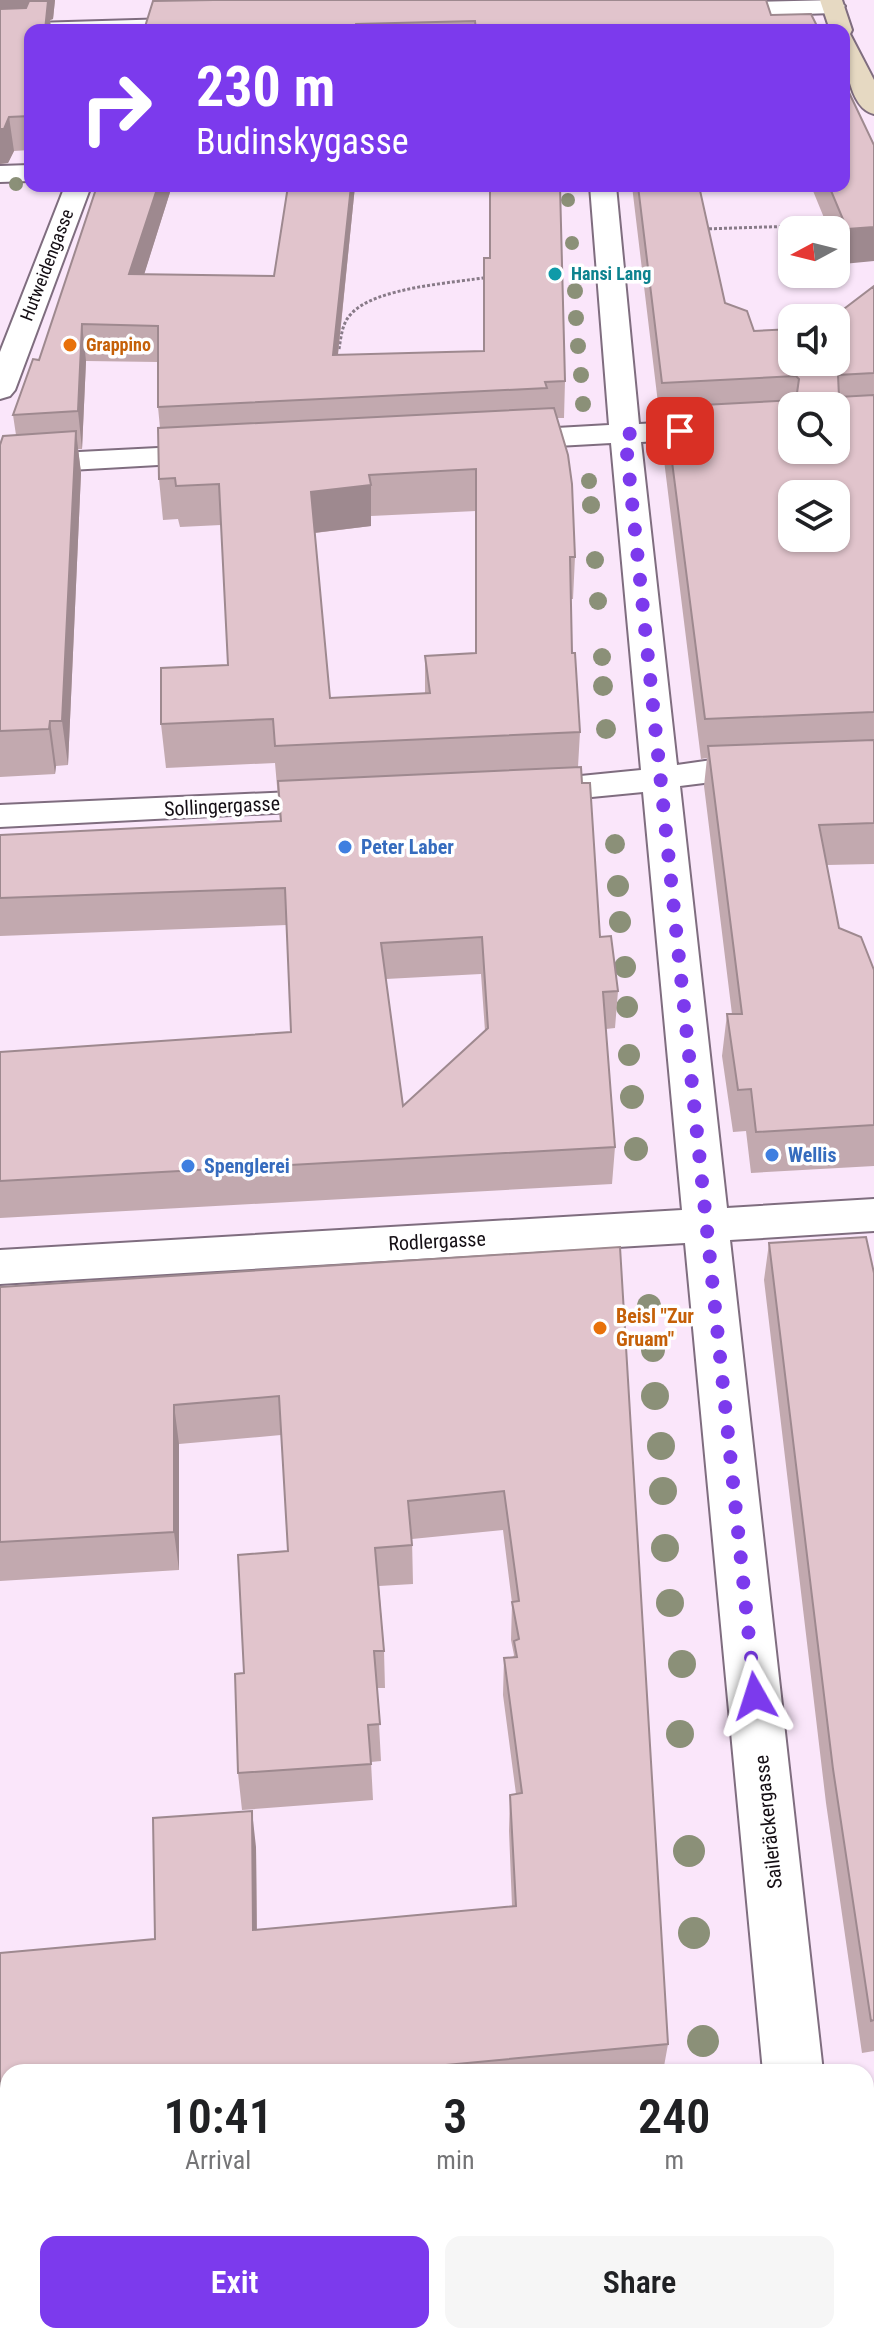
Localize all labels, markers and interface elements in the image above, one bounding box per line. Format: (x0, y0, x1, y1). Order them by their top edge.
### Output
text: 230 m (196, 54, 335, 120)
icon: right (64, 56, 168, 160)
text: Budinskygasse (196, 121, 409, 163)
street label: Hutweidengasse (16, 206, 77, 324)
north arrow (778, 216, 850, 288)
map controls (778, 216, 850, 552)
place label: Hansi Lang (571, 263, 651, 284)
marker: Hansi Lang (546, 265, 564, 283)
button: sound (778, 304, 850, 376)
place label: Grappino (86, 334, 151, 355)
marker: Grappino (61, 336, 79, 354)
button: search (778, 392, 850, 464)
pin (646, 397, 714, 465)
icon: arrive (658, 409, 702, 453)
button: layers (778, 480, 850, 552)
street label: Sollingergasse (163, 791, 281, 821)
place label: Peter Laber (361, 835, 454, 859)
marker: Peter Laber (336, 838, 354, 856)
place label: Wellis (788, 1143, 836, 1167)
marker: Wellis (763, 1146, 781, 1164)
place label: Spenglerei (204, 1154, 290, 1178)
marker: Spenglerei (179, 1157, 197, 1175)
street label: Rodlergasse (388, 1226, 486, 1256)
place label: Beisl "Zur Gruam" (616, 1304, 694, 1351)
marker: Beisl "Zur Gruam" (591, 1319, 609, 1337)
position arrow (713, 1654, 797, 1738)
street label: Saileräckergasse (749, 1754, 787, 1890)
text: 10:41 (164, 2088, 273, 2145)
text: 3 (443, 2088, 467, 2145)
text: 240 (638, 2088, 710, 2145)
text: Arrival (185, 2145, 251, 2175)
text: min (436, 2145, 474, 2175)
text: m (664, 2145, 684, 2175)
button: Exit (40, 2236, 429, 2328)
button: Share (445, 2236, 834, 2328)

